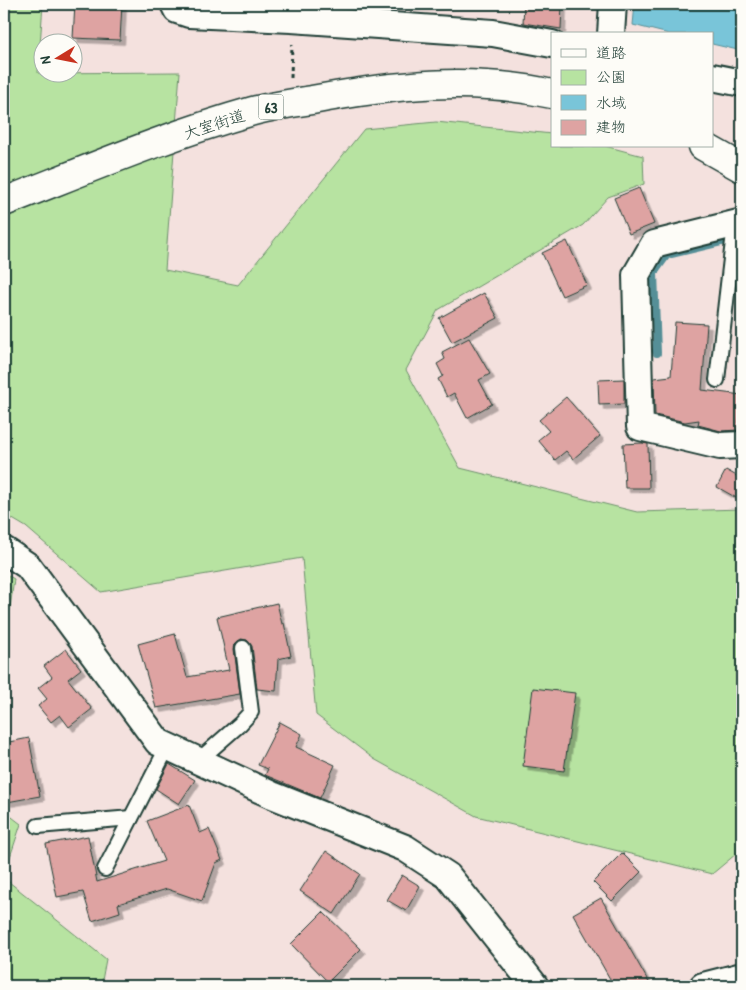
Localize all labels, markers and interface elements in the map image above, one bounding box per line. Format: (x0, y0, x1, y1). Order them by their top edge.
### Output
north arrow (32, 32, 82, 82)
legend (551, 32, 714, 148)
text: 道路 (596, 42, 626, 63)
text: N (35, 54, 55, 66)
text: 公園 (596, 66, 626, 87)
text: 水域 (596, 92, 626, 113)
road number: 63 (258, 94, 284, 120)
street label: 大室街道 (180, 104, 248, 144)
text: 建物 (596, 116, 626, 137)

